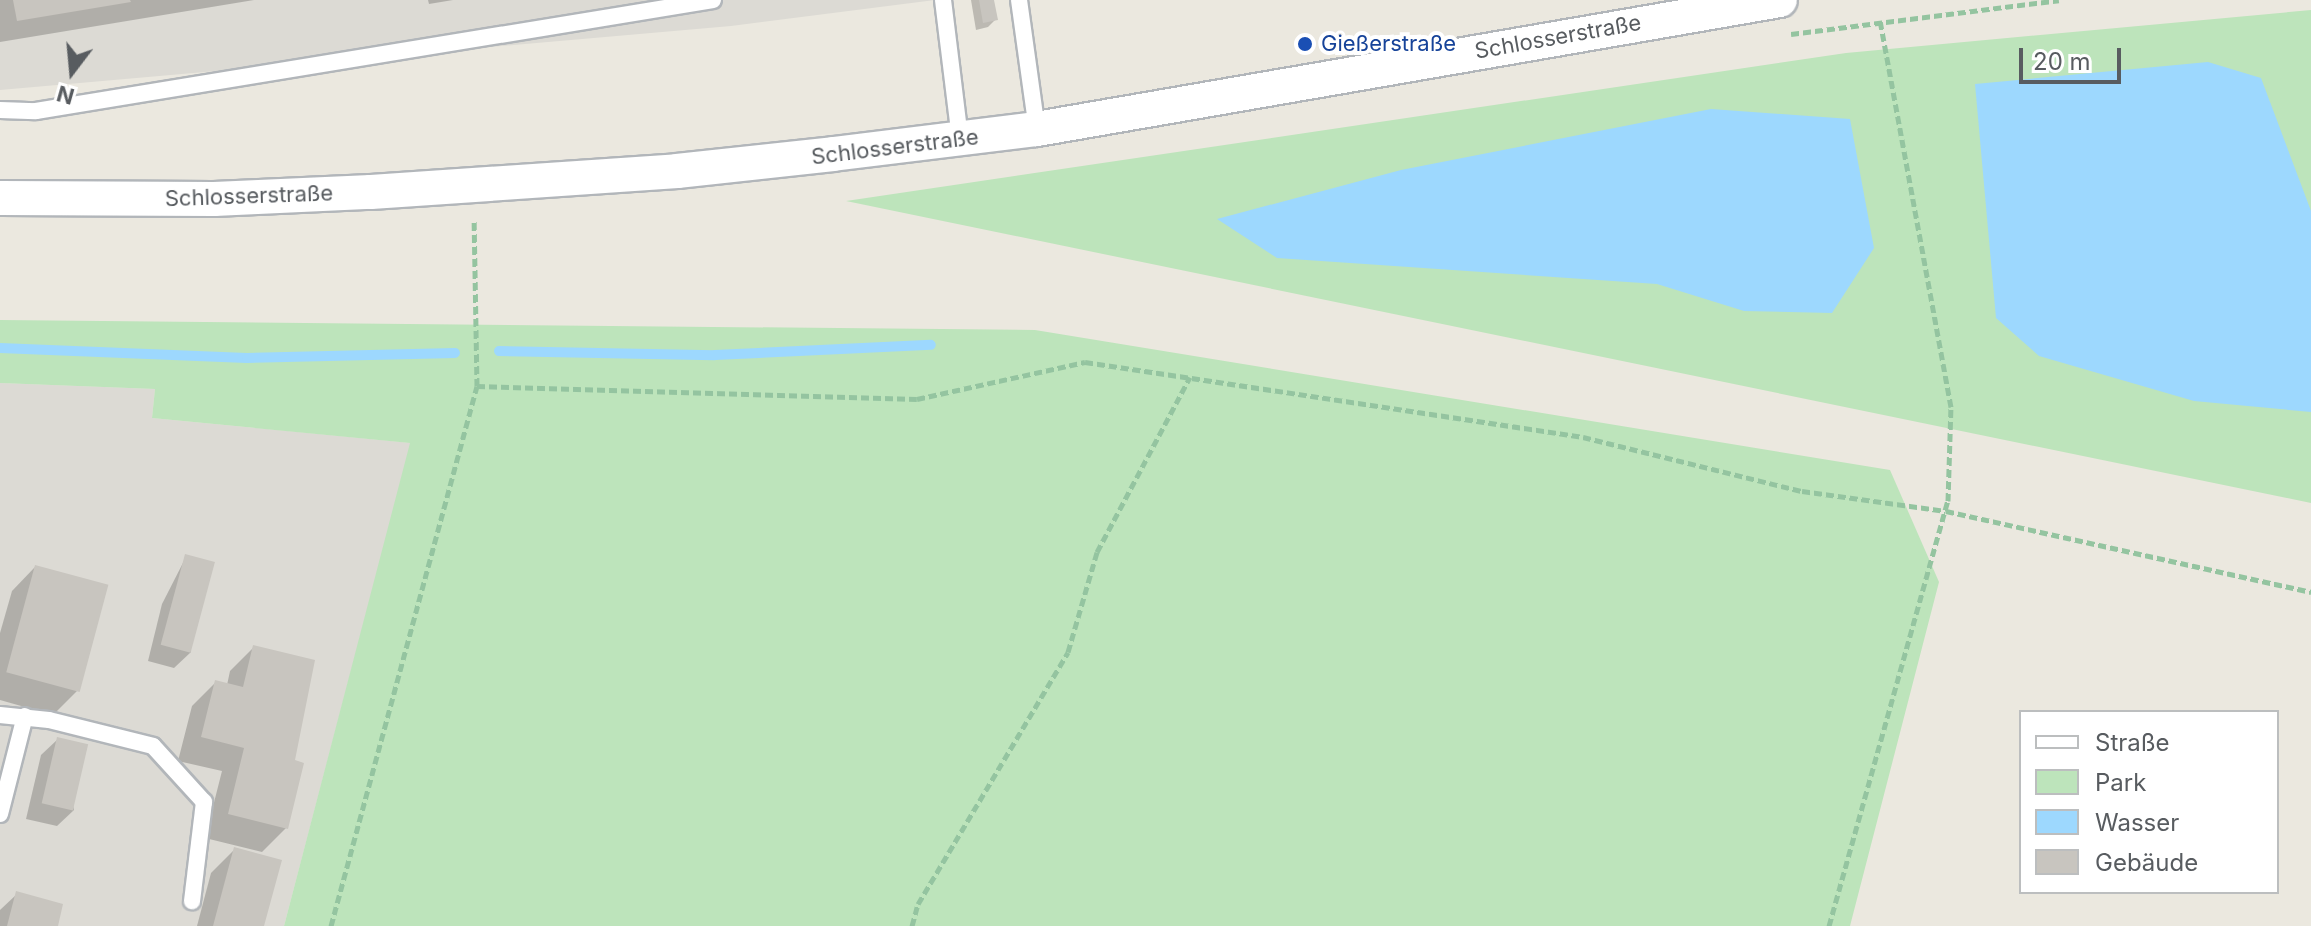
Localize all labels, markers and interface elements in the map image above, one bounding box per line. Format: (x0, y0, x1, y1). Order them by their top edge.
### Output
street label: Schlosserstraße (1473, 9, 1643, 65)
place label: Gießerstraße (1321, 31, 1456, 57)
north arrow (32, 32, 112, 112)
scale bar (2023, 32, 2125, 82)
marker: Gießerstraße (1296, 35, 1314, 53)
text: 20 m (2033, 47, 2091, 76)
text: N (54, 80, 77, 110)
street label: Schlosserstraße (810, 124, 980, 170)
street label: Schlosserstraße (164, 180, 334, 212)
legend (2019, 710, 2279, 894)
text: Straße (2095, 728, 2170, 757)
text: Park (2095, 768, 2146, 797)
text: Wasser (2095, 808, 2179, 837)
text: Gebäude (2095, 848, 2198, 877)

